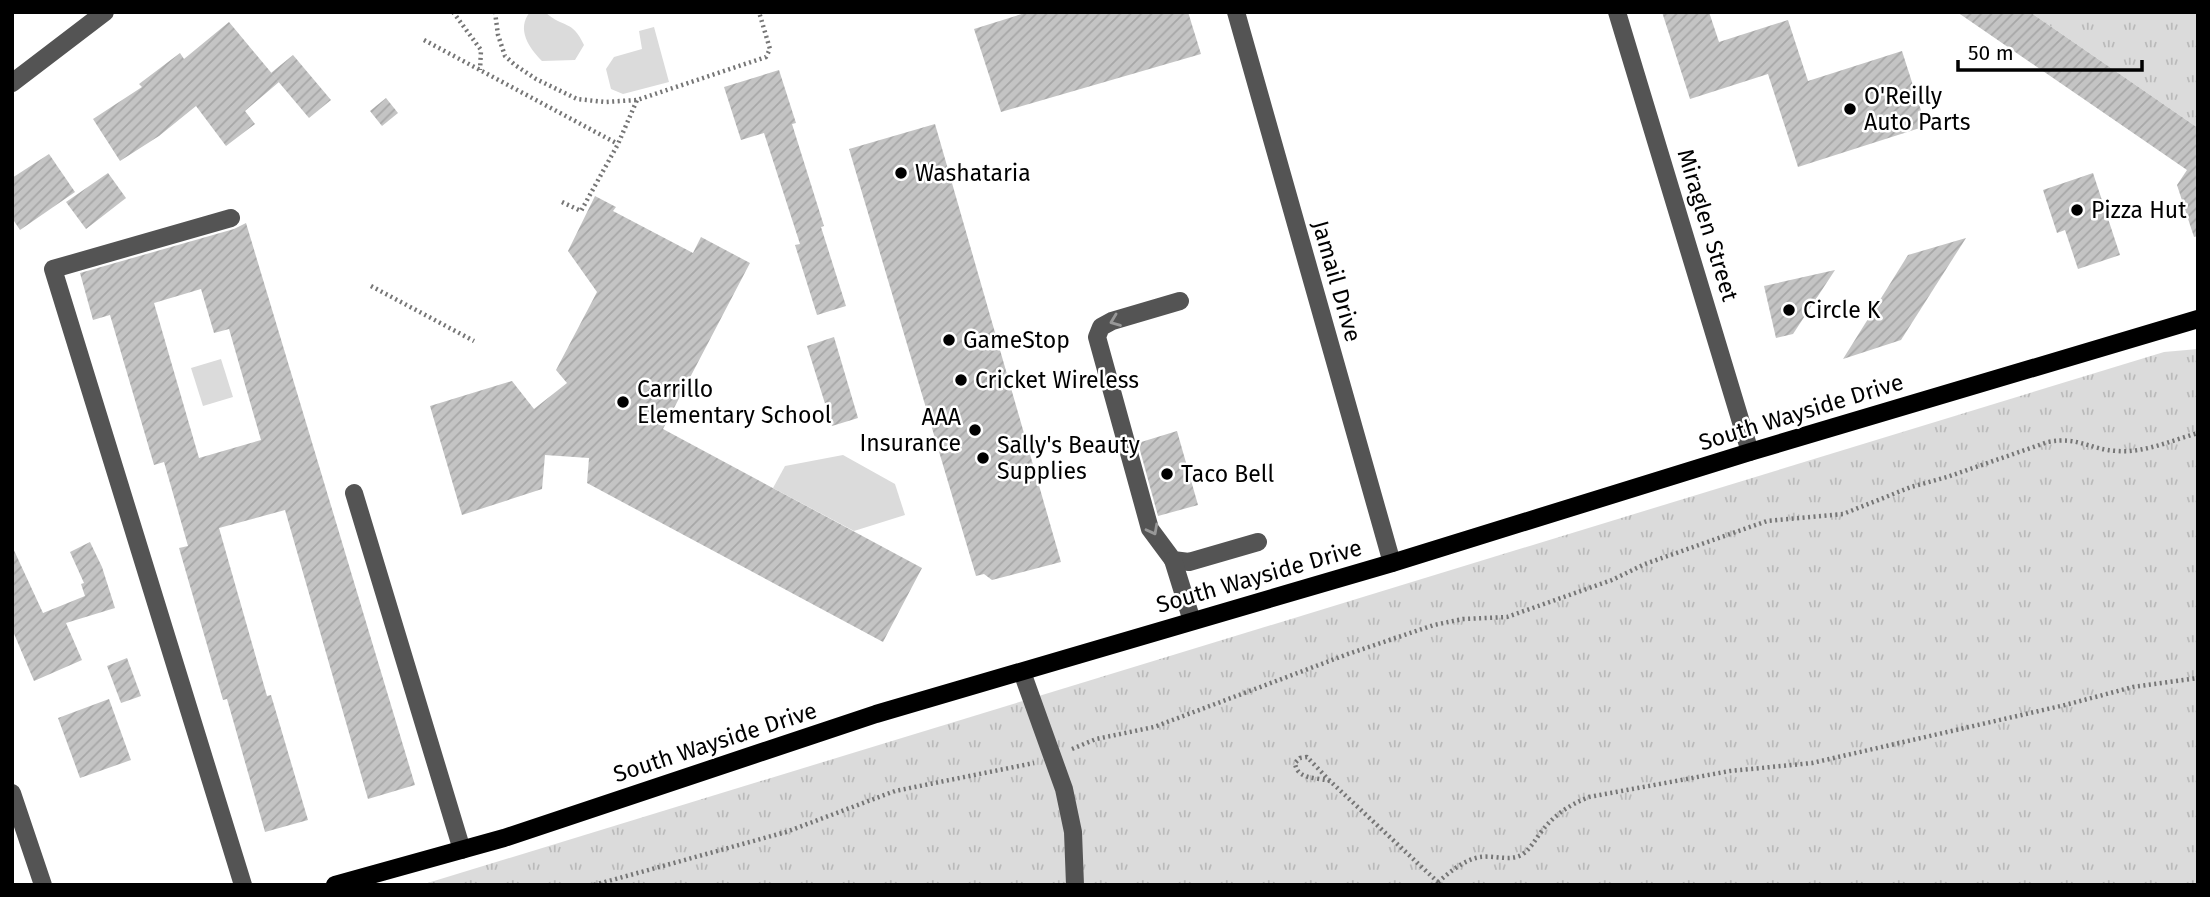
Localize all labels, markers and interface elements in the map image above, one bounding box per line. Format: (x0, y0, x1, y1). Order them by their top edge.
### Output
scale bar (1958, 28, 2142, 72)
text: 50 m (1968, 40, 2014, 66)
place label: O'Reilly Auto Parts (1864, 82, 1971, 136)
marker: O'Reilly Auto Parts (1842, 101, 1858, 117)
street label: Miraglen Street (1672, 145, 1745, 305)
place label: Washataria (915, 159, 1031, 187)
marker: Washataria (893, 165, 909, 181)
place label: Pizza Hut (2091, 196, 2187, 224)
marker: Pizza Hut (2069, 202, 2085, 218)
street label: Jamail Drive (1306, 217, 1368, 345)
place label: Circle K (1803, 296, 1881, 324)
marker: Circle K (1781, 302, 1797, 318)
one-way arrow (1110, 313, 1122, 327)
place label: GameStop (963, 326, 1070, 354)
marker: GameStop (941, 332, 957, 348)
place label: Cricket Wireless (975, 366, 1139, 394)
street label: South Wayside Drive (1695, 368, 1907, 456)
marker: Cricket Wireless (953, 372, 969, 388)
place label: Carrillo Elementary School (637, 375, 832, 429)
marker: Carrillo Elementary School (615, 394, 631, 410)
place label: AAA Insurance (859, 403, 962, 457)
marker: AAA Insurance (967, 422, 983, 438)
place label: Sally's Beauty Supplies (997, 431, 1140, 485)
marker: Sally's Beauty Supplies (975, 450, 991, 466)
place label: Taco Bell (1181, 460, 1275, 488)
marker: Taco Bell (1159, 466, 1175, 482)
one-way arrow (1145, 523, 1158, 535)
street label: South Wayside Drive (1153, 533, 1365, 619)
street label: South Wayside Drive (610, 696, 820, 788)

